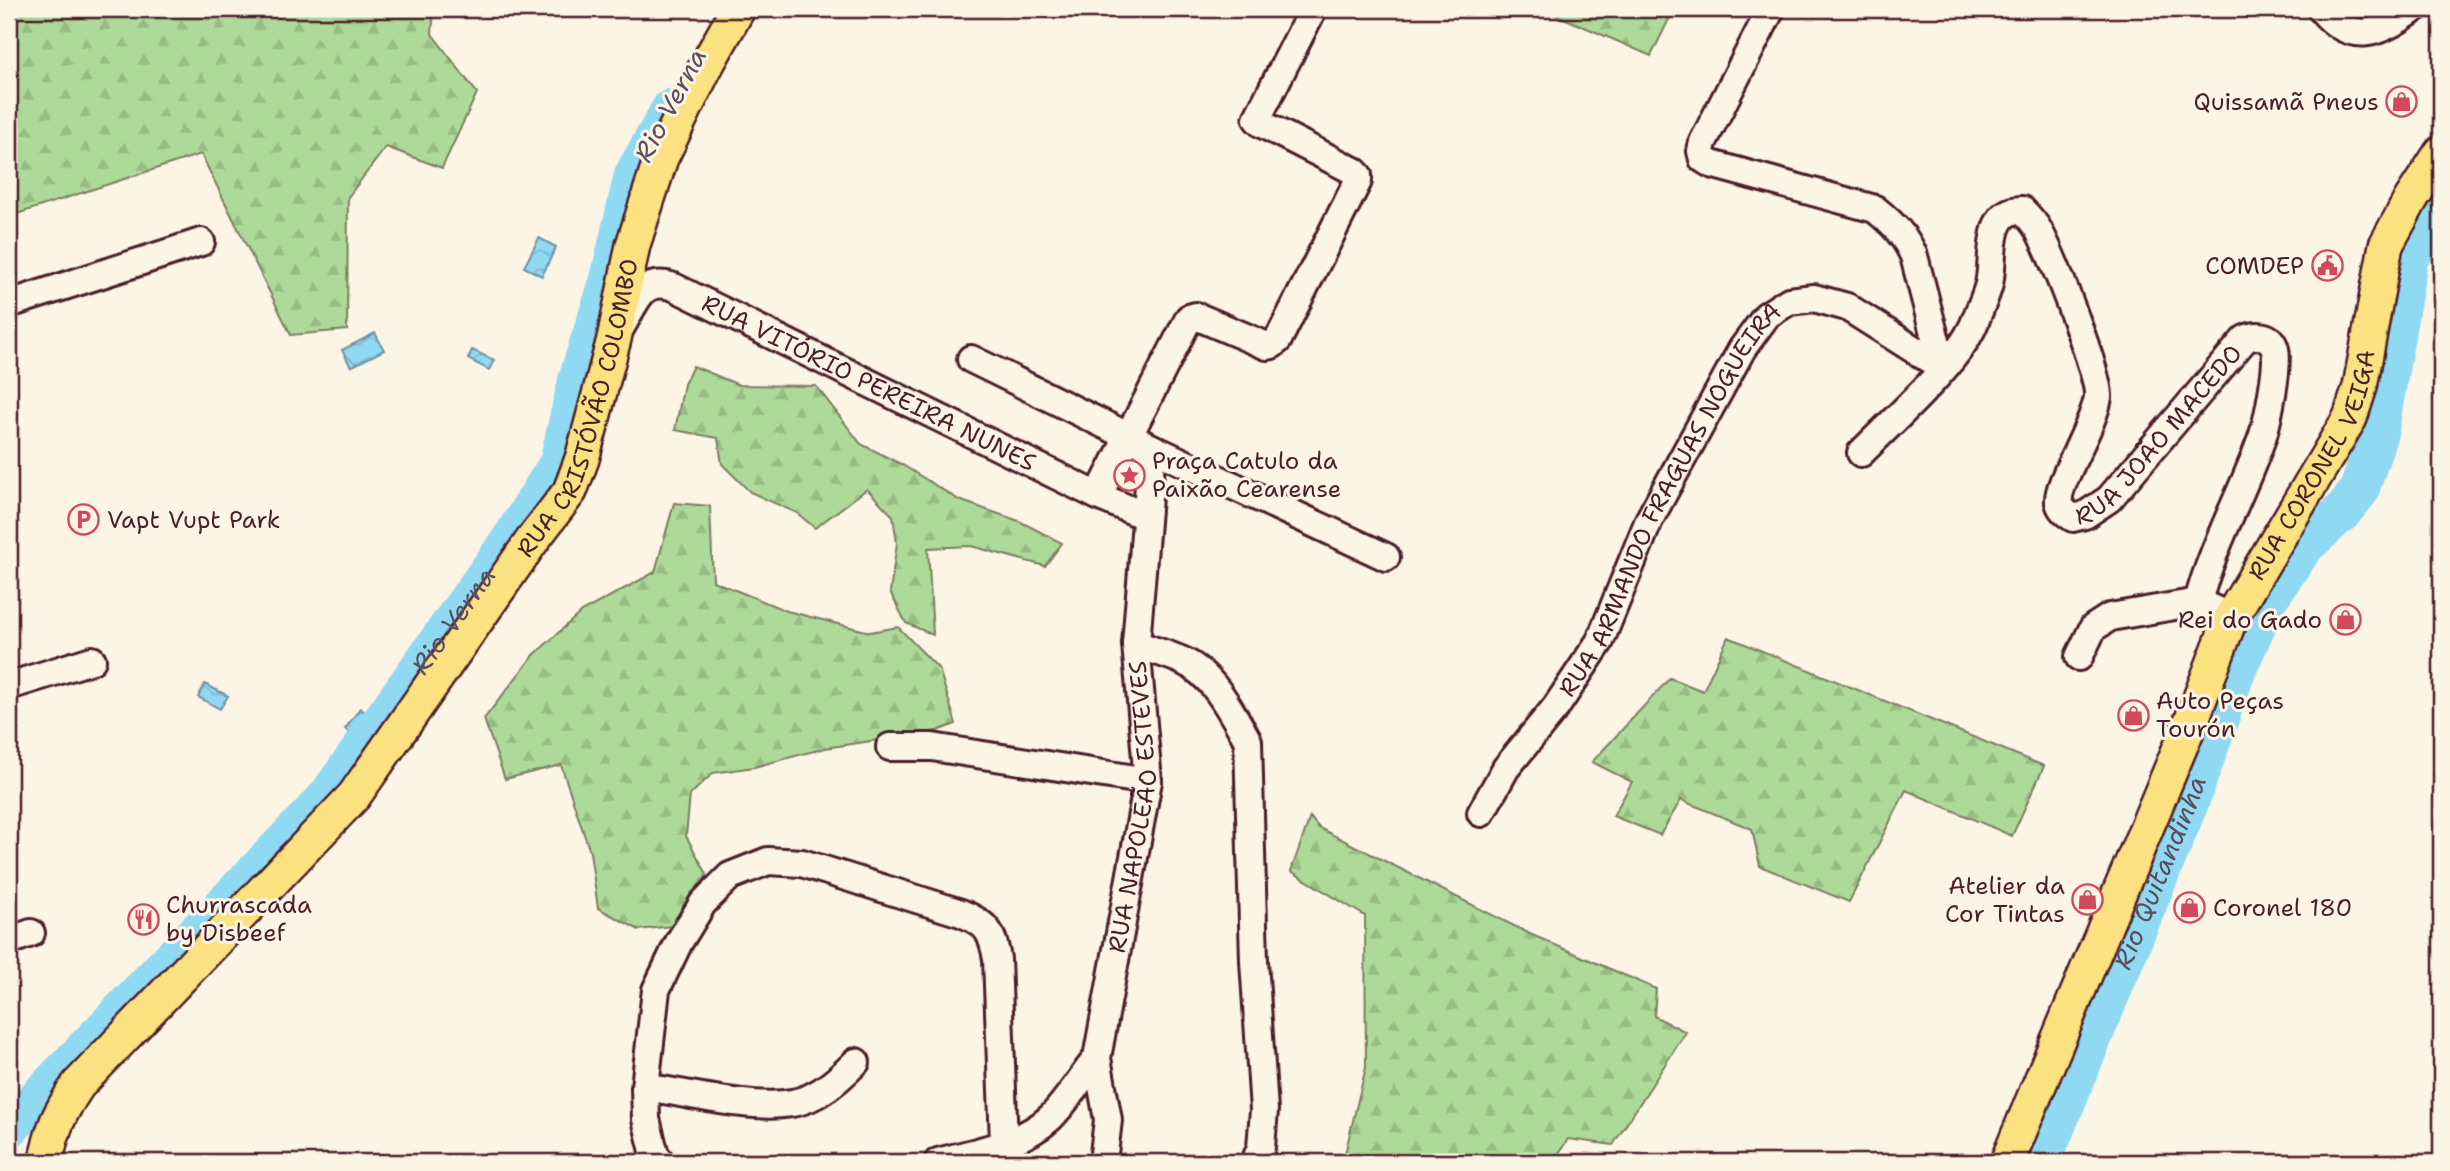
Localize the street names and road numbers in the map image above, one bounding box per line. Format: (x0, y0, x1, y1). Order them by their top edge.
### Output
street label: RUA CRISTÓVÃO COLOMBO (509, 256, 646, 564)
street label: RUA VITÓRIO PEREIRA NUNES (696, 287, 1041, 479)
street label: RUA ARMANDO FRAGUAS NOGUEIRA (1551, 295, 1787, 703)
street label: RUA JOÃO MACEDO (2072, 338, 2249, 533)
street label: RUA CORONEL VEIGA (2241, 347, 2383, 586)
street label: RUA NAPOLEÃO ESTEVES (1101, 660, 1164, 955)

